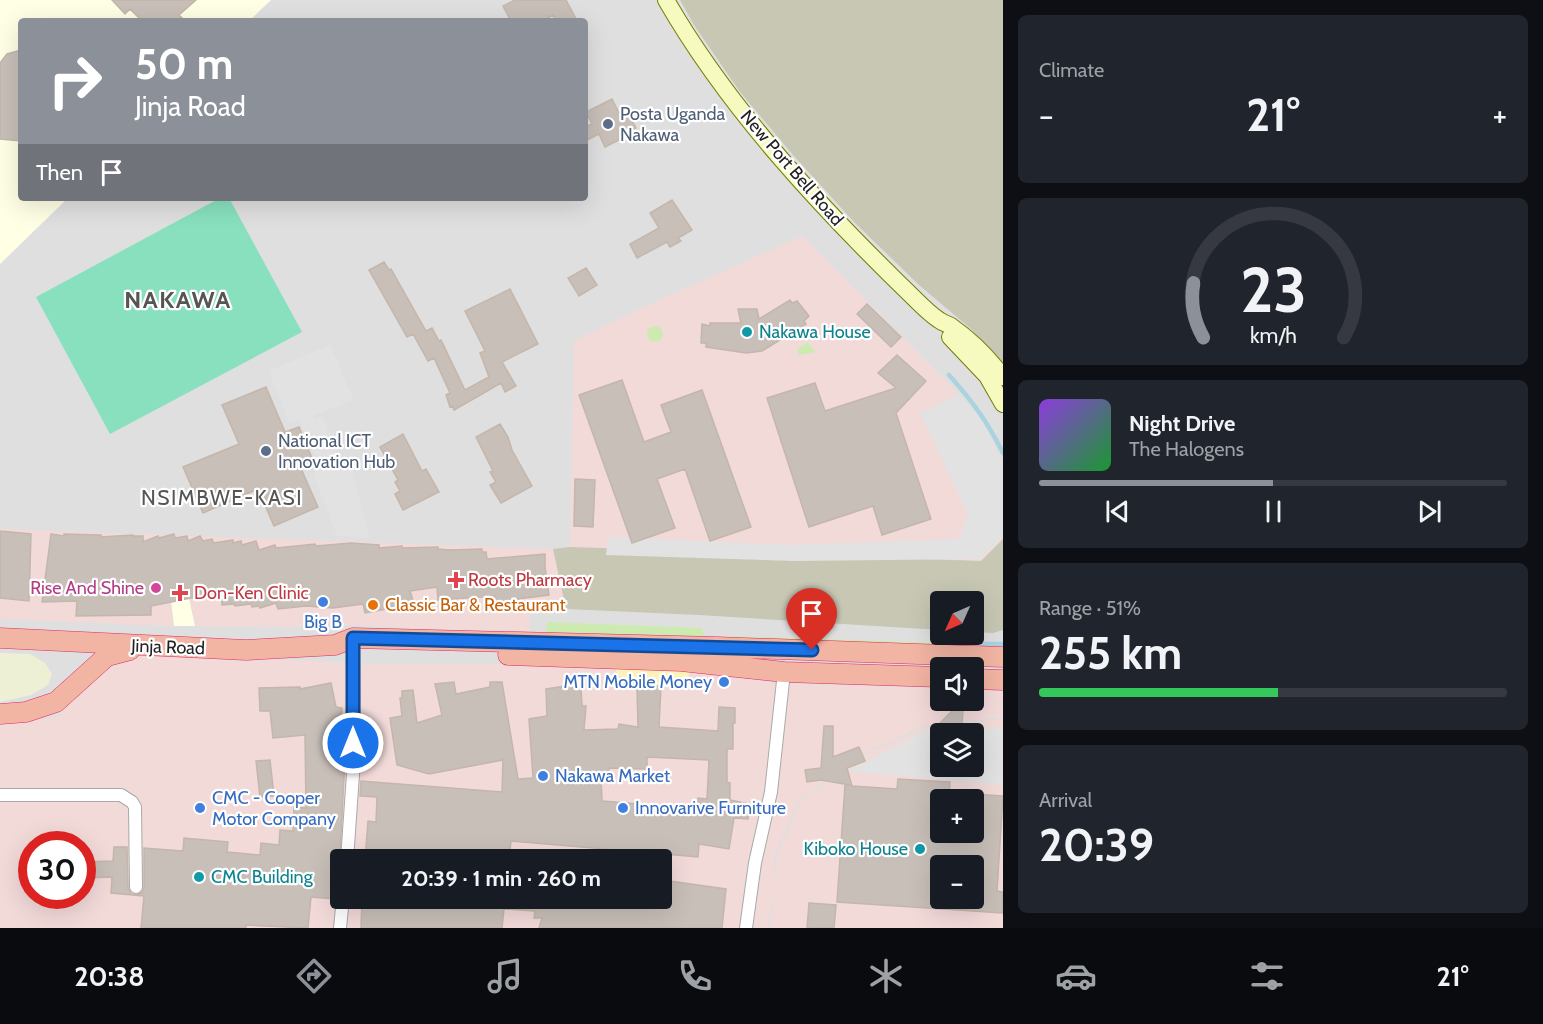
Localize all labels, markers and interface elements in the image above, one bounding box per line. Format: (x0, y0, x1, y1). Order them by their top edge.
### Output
text: 50 m (135, 38, 233, 90)
icon: right (36, 42, 114, 120)
text: Climate (1039, 58, 1104, 82)
text: 21° (1246, 88, 1300, 142)
text: Jinja Road (135, 90, 246, 123)
text: − (1039, 95, 1054, 135)
text: + (1492, 95, 1507, 135)
place label: Posta Uganda Nakawa (620, 103, 726, 146)
street label: New Port Bell Road (736, 106, 848, 230)
marker: Posta Uganda Nakawa (601, 117, 615, 131)
icon: arrive (95, 156, 128, 189)
text: Then (36, 159, 83, 186)
text: 23 (1240, 253, 1306, 329)
district label: NAKAWA (124, 285, 232, 314)
place label: Nakawa House (759, 321, 871, 343)
text: km/h (1250, 323, 1296, 349)
marker: Nakawa House (740, 325, 754, 339)
text: Night Drive (1129, 410, 1235, 437)
place label: National ICT Innovation Hub (278, 430, 395, 473)
text: The Halogens (1129, 437, 1244, 461)
marker: National ICT Innovation Hub (259, 444, 273, 458)
district label: NSIMBWE-KASI (141, 485, 303, 510)
icon: previous (1101, 495, 1134, 528)
icon: pause (1257, 495, 1290, 528)
icon: next (1413, 495, 1446, 528)
place label: Roots Pharmacy (468, 569, 592, 591)
marker: Roots Pharmacy (449, 573, 463, 587)
place label: Rise And Shine (30, 577, 144, 599)
marker: Rise And Shine (149, 581, 163, 595)
place label: Don-Ken Clinic (194, 582, 309, 604)
marker: Don-Ken Clinic (171, 584, 189, 602)
pin (786, 588, 837, 650)
north arrow (930, 591, 984, 645)
map controls (930, 591, 984, 909)
place label: Classic Bar & Restaurant (385, 594, 566, 616)
marker: Big B (316, 595, 330, 609)
text: Range · 51% (1039, 596, 1141, 620)
icon: arrive (795, 597, 828, 630)
marker: Classic Bar & Restaurant (366, 598, 380, 612)
place label: Big B (304, 611, 342, 633)
text: 255 km (1039, 626, 1182, 680)
street label: Jinja Road (130, 635, 205, 659)
button: sound (930, 657, 984, 711)
place label: MTN Mobile Money (563, 671, 712, 693)
marker: MTN Mobile Money (717, 675, 731, 689)
position arrow (321, 711, 385, 775)
button: layers (930, 723, 984, 777)
place label: Nakawa Market (555, 765, 670, 787)
marker: Nakawa Market (536, 769, 550, 783)
place label: CMC - Cooper Motor Company (212, 787, 336, 830)
text: Arrival (1039, 788, 1092, 812)
button: + (930, 789, 984, 843)
place label: Innovarive Furniture (635, 797, 786, 819)
marker: CMC - Cooper Motor Company (193, 801, 207, 815)
marker: Innovarive Furniture (616, 801, 630, 815)
text: 20:39 (1039, 818, 1154, 872)
speed limit sign: 30 (18, 831, 96, 909)
place label: Kiboko House (804, 838, 908, 860)
marker: Kiboko House (913, 842, 927, 856)
button: − (930, 855, 984, 909)
text: 20:39 · 1 min · 260 m (401, 865, 601, 892)
place label: CMC Building (211, 866, 314, 888)
marker: CMC Building (192, 870, 206, 884)
icon: directions (293, 955, 335, 997)
icon: music (484, 955, 526, 997)
icon: phone (674, 955, 716, 997)
icon: climate (865, 955, 907, 997)
icon: car (1055, 955, 1097, 997)
icon: filters (1246, 955, 1288, 997)
text: 20:38 (74, 960, 144, 993)
text: 21° (1437, 960, 1469, 993)

